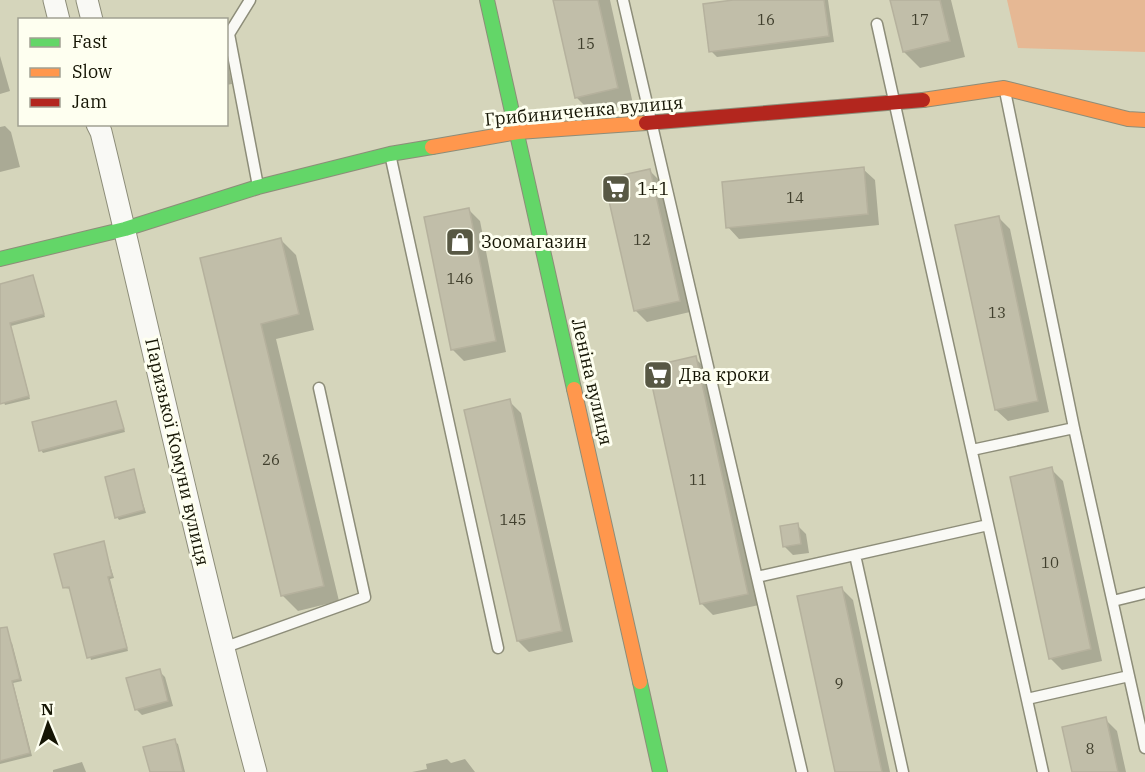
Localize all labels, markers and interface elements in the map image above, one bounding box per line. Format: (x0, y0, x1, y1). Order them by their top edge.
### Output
house number: 16 (757, 10, 775, 29)
house number: 17 (911, 10, 929, 29)
legend (18, 18, 228, 126)
text: Fast (72, 30, 107, 53)
house number: 15 (577, 34, 595, 53)
text: Slow (72, 60, 112, 83)
text: Jam (72, 90, 107, 113)
street label: Грибиниченка вулиця (484, 90, 684, 131)
supermarket icon: 1+1 (600, 173, 632, 205)
place label: 1+1 (637, 177, 669, 200)
house number: 14 (786, 188, 804, 207)
shop icon: Зоомагазин (444, 226, 476, 258)
place label: Зоомагазин (481, 230, 587, 253)
house number: 12 (633, 230, 651, 249)
house number: 146 (446, 269, 474, 288)
house number: 13 (988, 303, 1006, 322)
street label: Леніна вулиця (567, 316, 618, 447)
street label: Паризької Комуни вулиця (140, 336, 215, 568)
supermarket icon: Два кроки (642, 359, 674, 391)
place label: Два кроки (679, 363, 770, 386)
house number: 26 (262, 450, 280, 469)
house number: 11 (689, 470, 707, 489)
house number: 145 (499, 510, 527, 529)
house number: 10 (1041, 553, 1059, 572)
house number: 9 (834, 674, 844, 693)
north arrow (18, 694, 78, 754)
text: N (41, 699, 54, 719)
house number: 8 (1085, 739, 1095, 758)

